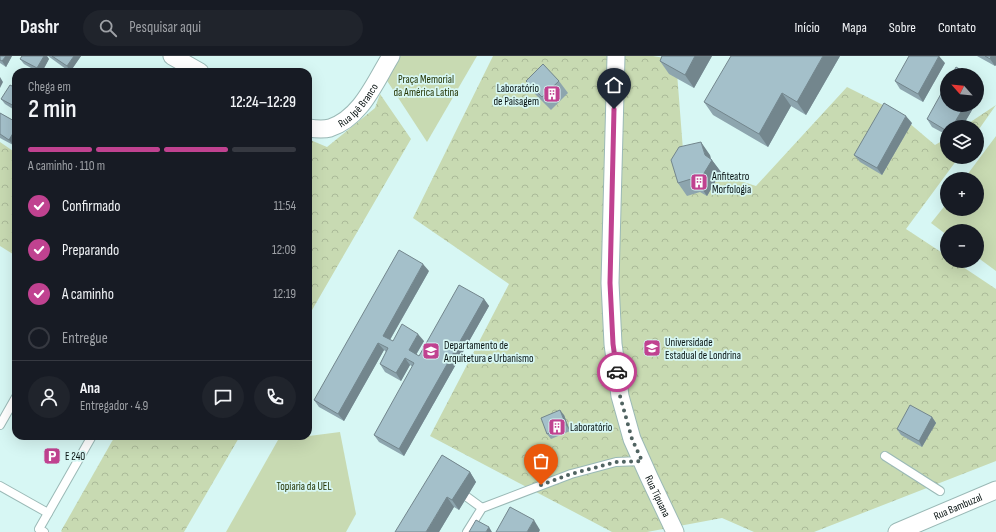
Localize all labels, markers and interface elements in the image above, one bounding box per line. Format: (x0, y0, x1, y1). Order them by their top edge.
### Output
search box (83, 10, 363, 46)
text: Dashr (20, 16, 59, 39)
icon: search (97, 17, 119, 39)
text: Pesquisar aqui (129, 18, 201, 37)
text: Início (794, 19, 820, 36)
text: Mapa (842, 19, 867, 36)
text: Sobre (889, 19, 916, 36)
text: Contato (938, 19, 976, 36)
pin (597, 68, 631, 109)
north arrow (940, 68, 984, 112)
map controls (940, 68, 984, 268)
park label: Praça Memorial da América Latina (393, 73, 459, 99)
icon: home (603, 74, 625, 96)
text: Chega em (28, 79, 71, 95)
street label: Rua Ipê Branco (336, 81, 381, 130)
place label: Laboratório de Paisagem (493, 82, 539, 108)
building icon: Laboratório de Paisagem (542, 84, 562, 104)
text: 12:24–12:29 (230, 93, 296, 112)
text: 2 min (28, 94, 77, 125)
button: layers (940, 120, 984, 164)
text: A caminho · 110 m (28, 158, 105, 174)
place label: Anfiteatro Morfologia (711, 170, 751, 196)
building icon: Anfiteatro Morfologia (689, 172, 709, 192)
button: + (940, 172, 984, 216)
icon: check (28, 195, 50, 217)
text: Confirmado (62, 197, 121, 216)
text: 11:54 (274, 198, 296, 214)
button: − (940, 224, 984, 268)
icon: check (28, 239, 50, 261)
text: Preparando (62, 241, 119, 260)
text: 12:09 (272, 242, 296, 258)
icon: check (28, 283, 50, 305)
text: A caminho (62, 285, 114, 304)
text: 12:19 (273, 286, 296, 302)
text: Entregue (62, 329, 108, 348)
place label: Universidade Estadual de Londrina (665, 336, 741, 362)
school or university icon: Universidade Estadual de Londrina (642, 338, 662, 358)
place label: Departamento de Arquitetura e Urbanismo (443, 339, 534, 365)
school or university icon: Departamento de Arquitetura e Urbanismo (421, 341, 441, 361)
courier (597, 352, 637, 392)
icon: car (606, 361, 628, 383)
button: person (28, 376, 70, 418)
button: chat (202, 376, 244, 418)
button: phone (254, 376, 296, 418)
text: Ana (80, 379, 100, 398)
text: Entregador · 4.9 (80, 398, 148, 414)
building icon: Laboratório (547, 417, 567, 437)
place label: Laboratório (570, 421, 613, 434)
pin (524, 444, 558, 485)
parking icon: E 240 (42, 446, 62, 466)
place label: E 240 (65, 450, 85, 463)
icon: bag (530, 450, 552, 472)
street label: Rua Tipuana (642, 473, 673, 519)
park label: Topiaria da UEL (277, 480, 331, 493)
street label: Rua Bambuzal (932, 491, 984, 523)

